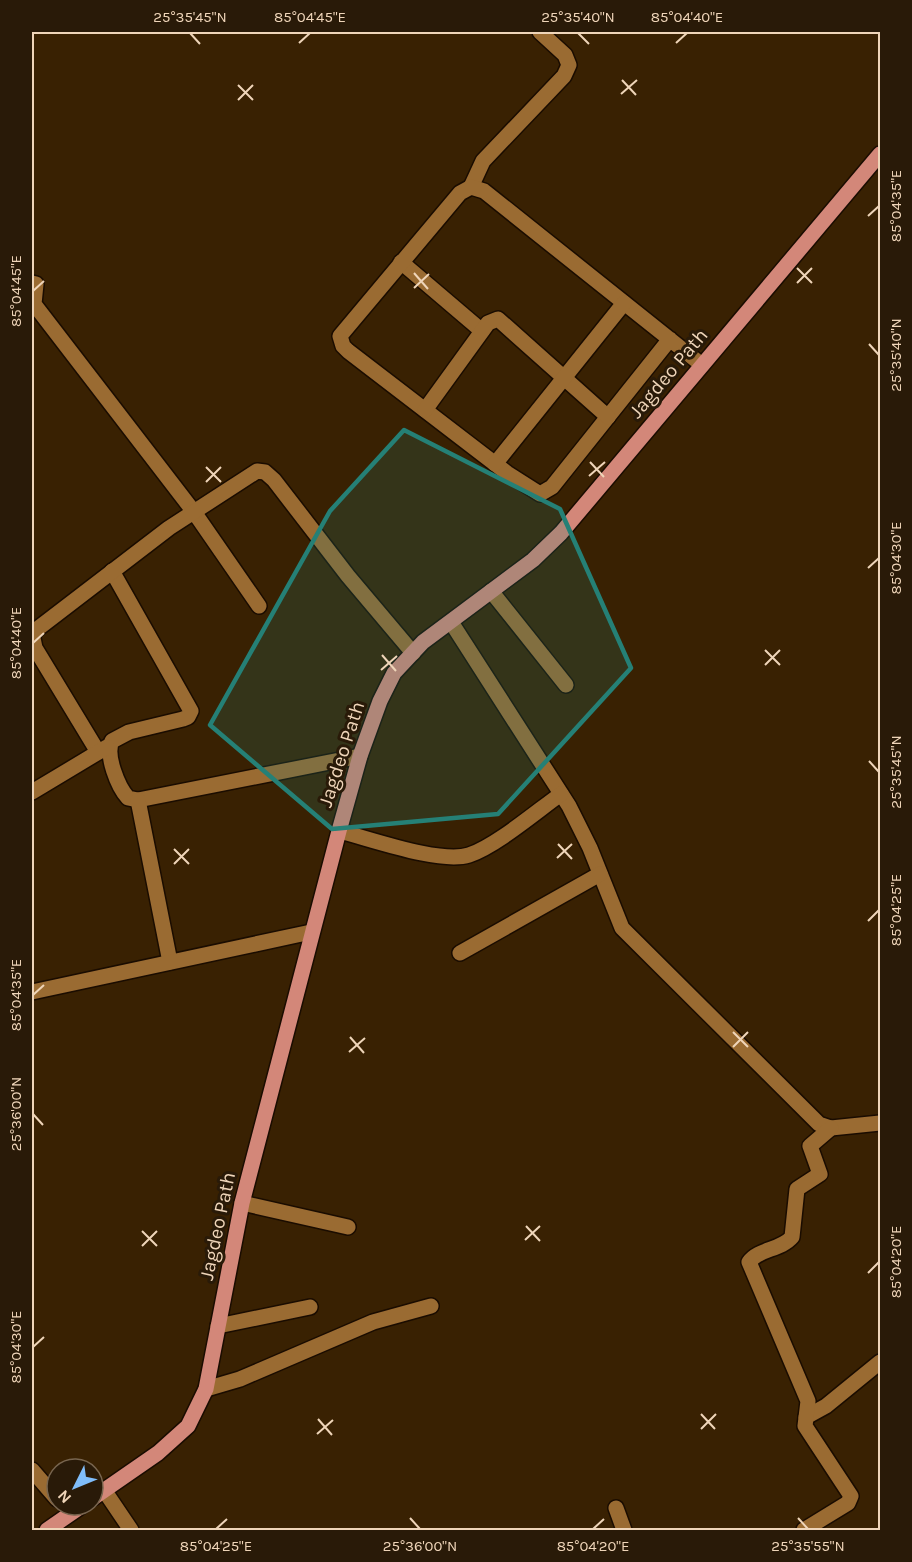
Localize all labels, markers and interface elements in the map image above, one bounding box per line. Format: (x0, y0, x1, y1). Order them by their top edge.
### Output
text: 25°35'45"N (153, 8, 227, 26)
text: 85°04'45"E (274, 8, 346, 26)
text: 25°35'40"N (541, 8, 615, 26)
text: 85°04'40"E (651, 8, 723, 26)
text: 85°04'35"E (887, 170, 905, 242)
text: 85°04'45"E (7, 255, 25, 327)
text: 25°35'40"N (887, 318, 905, 392)
street label: Jagdeo Path (624, 324, 712, 423)
text: 85°04'30"E (887, 522, 905, 594)
text: 85°04'40"E (7, 607, 25, 679)
street label: Jagdeo Path (314, 698, 369, 810)
text: 25°35'45"N (887, 735, 905, 809)
text: 85°04'25"E (887, 874, 905, 946)
text: 85°04'35"E (7, 959, 25, 1031)
text: 25°36'00"N (7, 1077, 25, 1151)
street label: Jagdeo Path (195, 1170, 240, 1282)
text: 85°04'20"E (887, 1226, 905, 1298)
text: 85°04'30"E (7, 1311, 25, 1383)
north arrow (45, 1457, 105, 1517)
text: N (54, 1486, 75, 1508)
text: 85°04'25"E (180, 1537, 252, 1555)
text: 25°36'00"N (383, 1537, 457, 1555)
text: 85°04'20"E (557, 1537, 629, 1555)
text: 25°35'55"N (771, 1537, 845, 1555)

